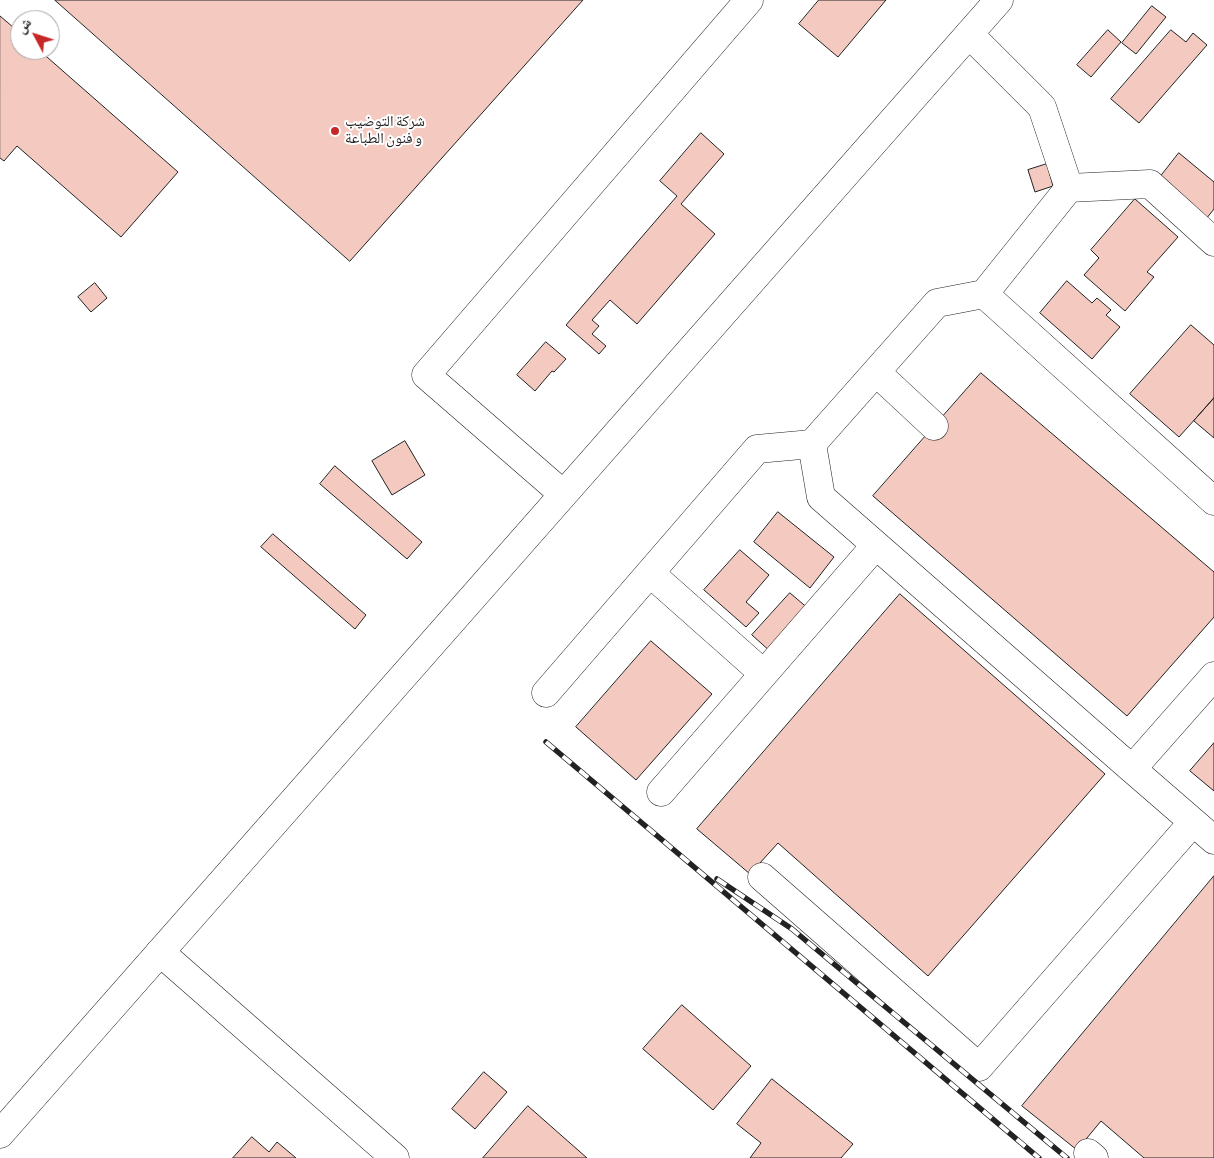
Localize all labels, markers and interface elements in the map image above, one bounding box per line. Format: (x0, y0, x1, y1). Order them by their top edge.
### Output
north arrow (10, 10, 60, 60)
text: ش (13, 15, 35, 37)
place label: شركة التوضيب و فنون الطباعة (345, 113, 425, 148)
marker: شركة التوضيب و فنون الطباعة (329, 125, 341, 137)

